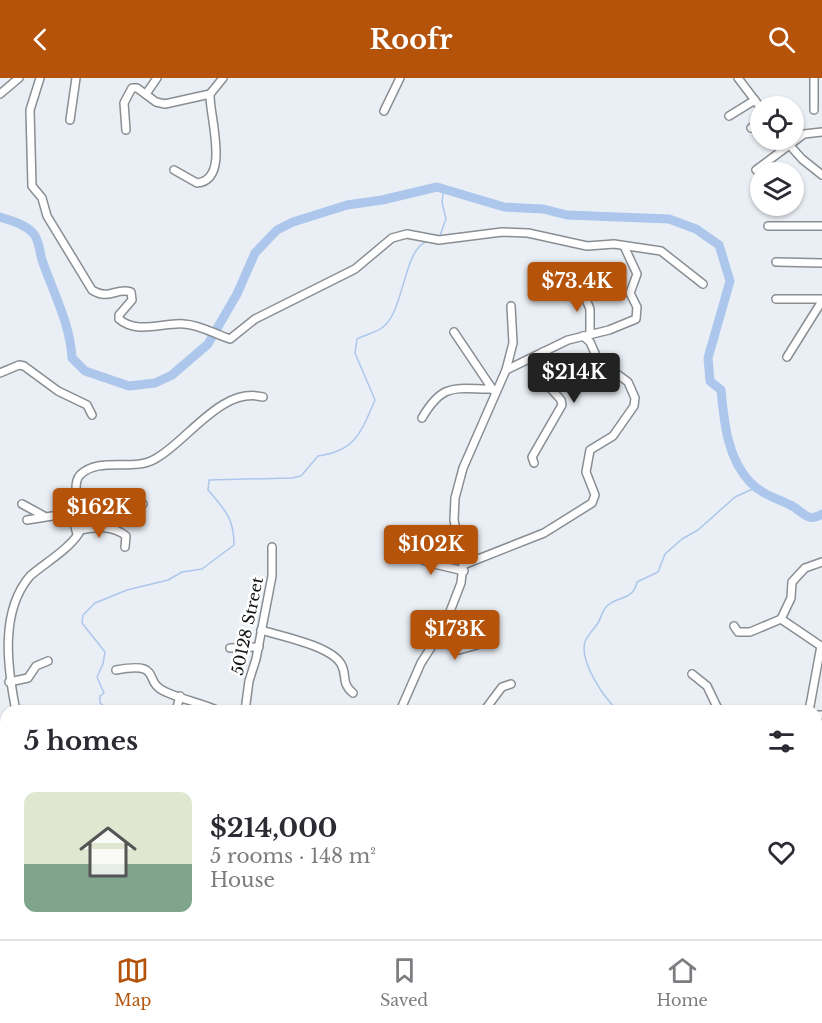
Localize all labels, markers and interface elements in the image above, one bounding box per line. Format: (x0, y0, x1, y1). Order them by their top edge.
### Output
icon: back (24, 23, 57, 56)
text: Roofr (370, 23, 452, 56)
icon: search (765, 23, 798, 56)
map controls (750, 96, 804, 216)
button: locate (750, 96, 804, 150)
button: layers (750, 162, 804, 216)
pin: $73.4K (528, 262, 626, 313)
text: $73.4K (542, 269, 612, 293)
pin: $214K (532, 353, 616, 404)
text: $214K (542, 360, 606, 384)
pin: $162K (57, 488, 141, 539)
text: $162K (67, 495, 131, 519)
pin: $102K (389, 525, 473, 576)
text: $102K (398, 532, 464, 556)
street label: 50128 Street (227, 575, 267, 677)
pin: $173K (413, 610, 497, 661)
text: $173K (424, 617, 486, 641)
text: 5 homes (24, 725, 138, 757)
icon: filters (765, 725, 798, 758)
text: $214,000 (210, 812, 337, 844)
icon: home (72, 816, 144, 888)
icon: heart (765, 836, 798, 869)
text: 5 rooms · 148 m² (210, 844, 376, 868)
text: House (210, 868, 275, 892)
tab: Map (114, 954, 151, 1010)
tab: Saved (380, 954, 428, 1010)
tab: Home (657, 954, 708, 1010)

